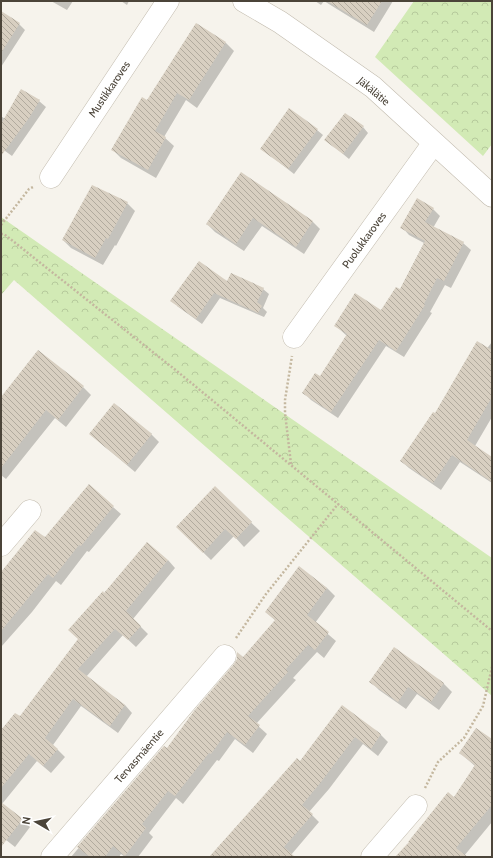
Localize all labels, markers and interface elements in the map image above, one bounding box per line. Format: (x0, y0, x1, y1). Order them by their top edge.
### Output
street label: Mustikkaroves (85, 58, 133, 120)
street label: Jäkälätie (354, 73, 393, 109)
street label: Puolukkaroves (339, 209, 389, 271)
street label: Tervasmäentie (112, 726, 167, 786)
north arrow (16, 802, 56, 842)
text: N (19, 815, 34, 825)

